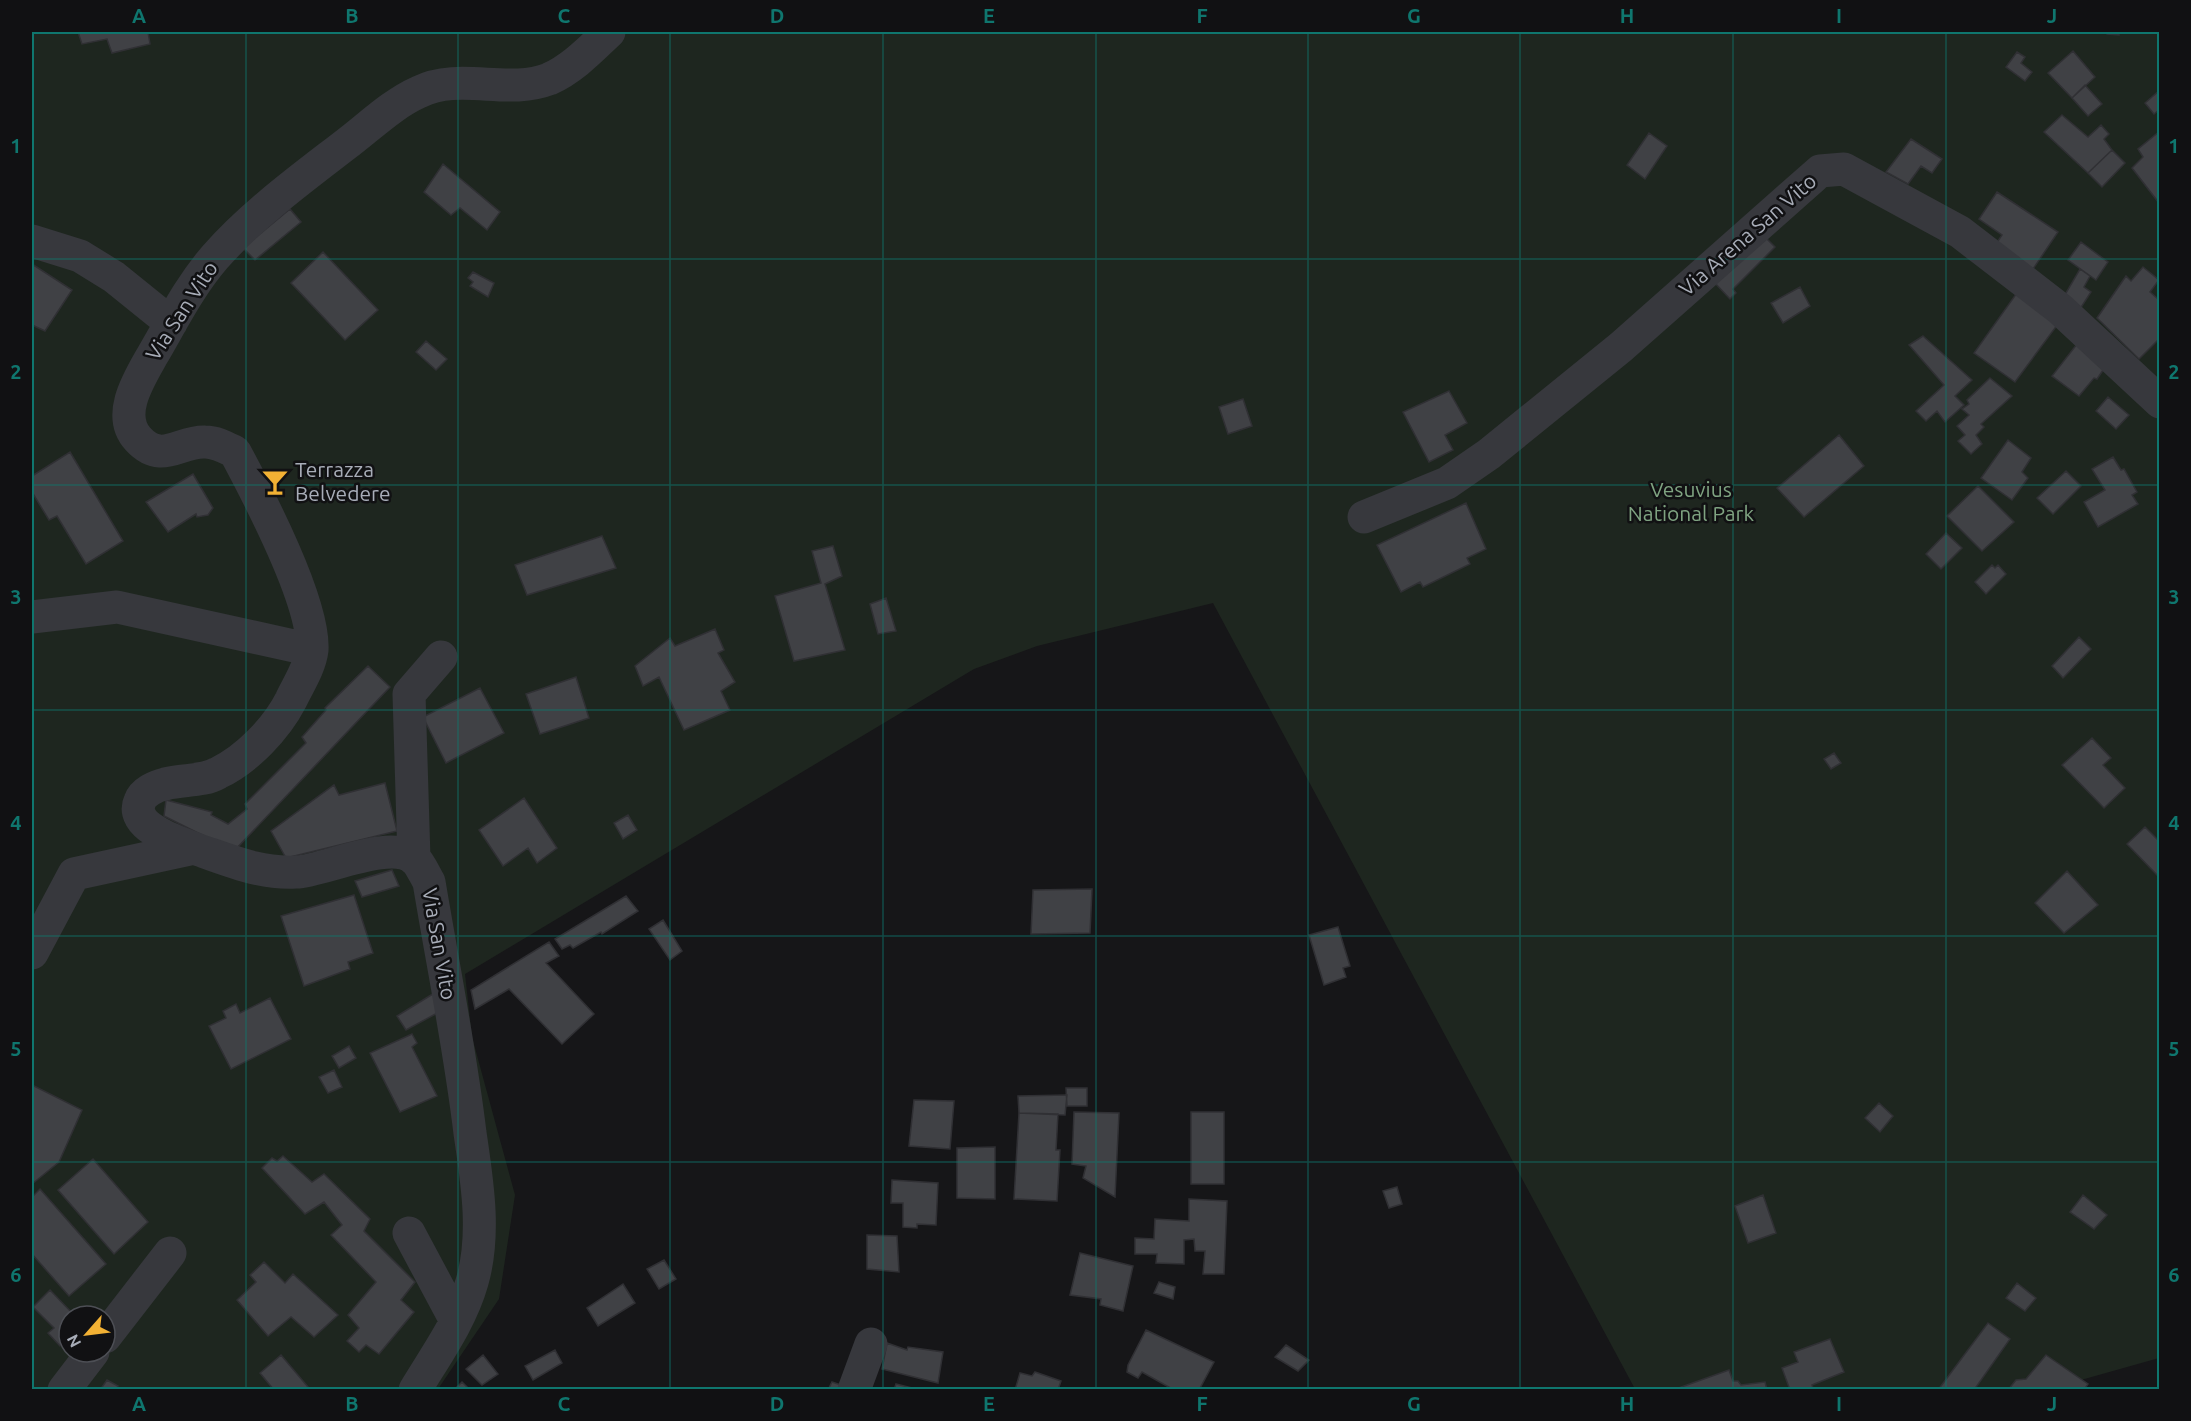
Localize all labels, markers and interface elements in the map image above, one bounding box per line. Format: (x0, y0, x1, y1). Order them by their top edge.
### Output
text: A (132, 4, 146, 27)
text: B (345, 4, 359, 27)
text: C (558, 4, 571, 27)
text: D (770, 4, 784, 27)
text: E (983, 4, 995, 27)
text: F (1196, 4, 1208, 27)
text: G (1407, 4, 1421, 27)
text: H (1620, 4, 1634, 27)
text: I (1836, 4, 1842, 27)
text: J (2047, 4, 2057, 27)
text: 1 (10, 134, 22, 157)
text: 1 (2168, 134, 2180, 157)
street label: Via Arena San Vito (1674, 168, 1821, 300)
street label: Via San Vito (140, 257, 222, 364)
text: 2 (10, 360, 22, 383)
text: 2 (2168, 360, 2180, 383)
place label: Terrazza Belvedere (295, 457, 391, 505)
bar icon: Terrazza Belvedere (260, 467, 290, 497)
park label: Vesuvius National Park (1628, 477, 1755, 525)
text: 3 (10, 585, 22, 608)
text: 3 (2168, 585, 2180, 608)
text: 4 (10, 811, 22, 834)
text: 4 (2168, 811, 2180, 834)
street label: Via San Vito (418, 886, 462, 1002)
text: 5 (10, 1037, 22, 1060)
text: 5 (2168, 1037, 2180, 1060)
text: 6 (10, 1263, 22, 1286)
text: 6 (2168, 1263, 2180, 1286)
north arrow (57, 1304, 117, 1364)
text: N (63, 1332, 85, 1351)
text: A (132, 1392, 146, 1415)
text: B (345, 1392, 359, 1415)
text: C (558, 1392, 571, 1415)
text: D (770, 1392, 784, 1415)
text: E (983, 1392, 995, 1415)
text: F (1196, 1392, 1208, 1415)
text: G (1407, 1392, 1421, 1415)
text: H (1620, 1392, 1634, 1415)
text: I (1836, 1392, 1842, 1415)
text: J (2047, 1392, 2057, 1415)

